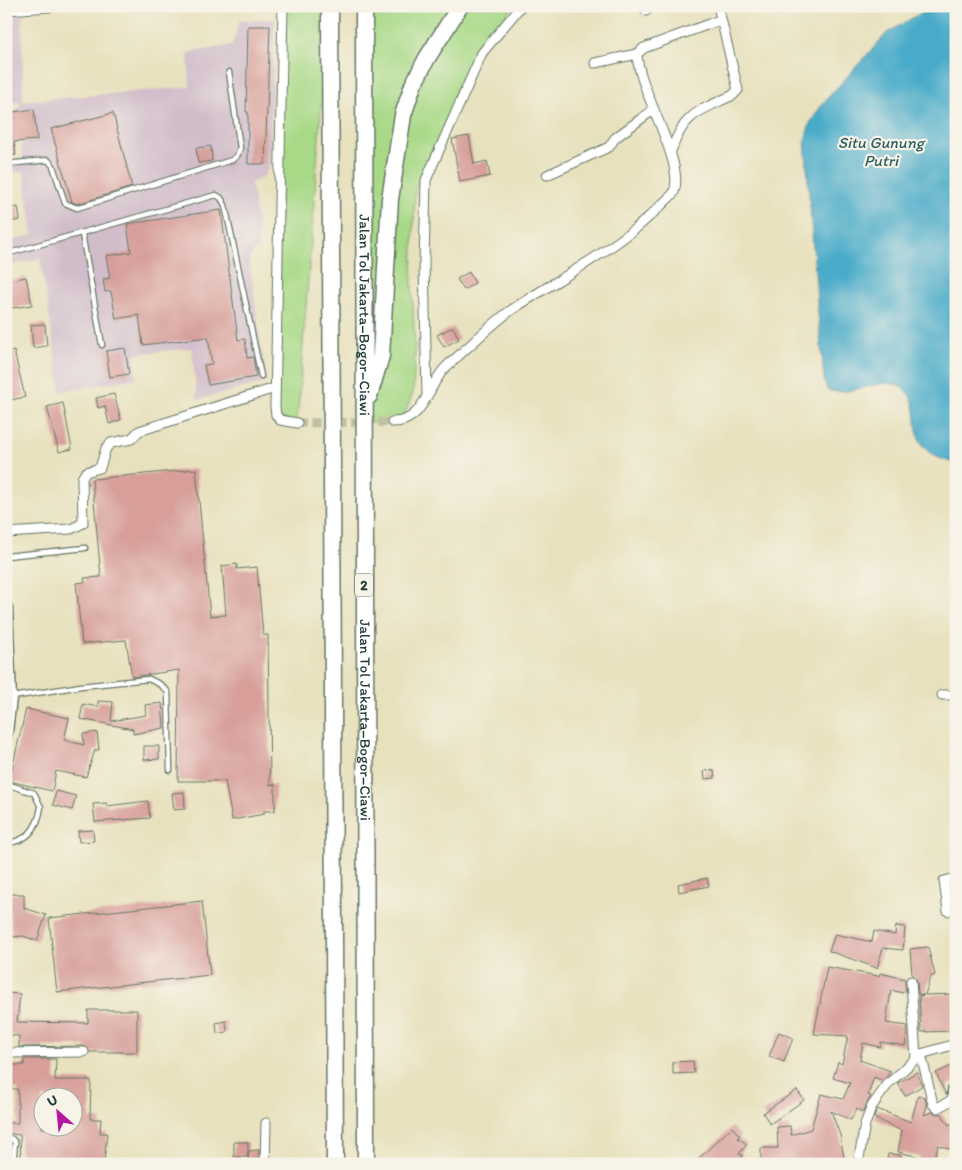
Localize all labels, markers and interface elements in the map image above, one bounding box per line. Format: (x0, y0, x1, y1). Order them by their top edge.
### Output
water label: Situ Gunung Putri (838, 133, 926, 170)
street label: Jalan Tol Jakarta–Bogor–Ciawi (355, 214, 374, 416)
road number: 2 (355, 574, 373, 596)
street label: Jalan Tol Jakarta–Bogor–Ciawi (356, 619, 374, 821)
north arrow (32, 1088, 82, 1138)
text: U (44, 1091, 60, 1111)

